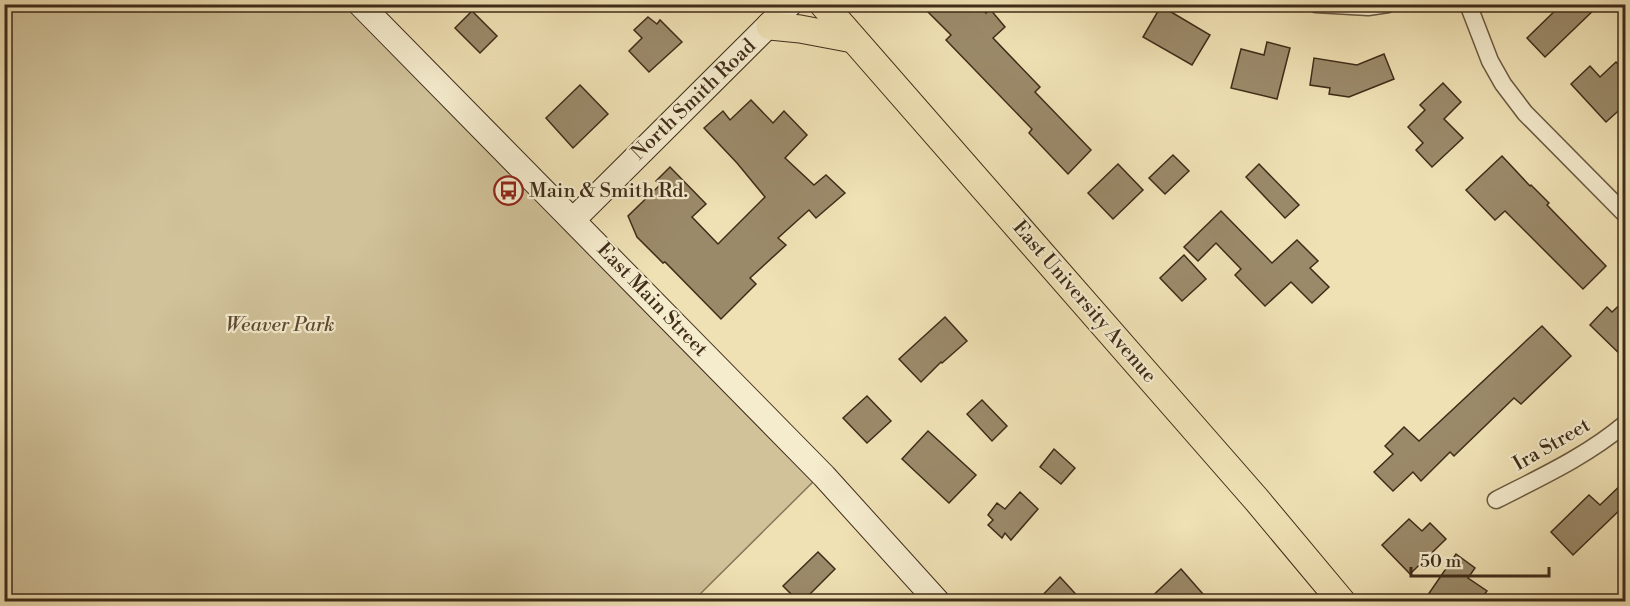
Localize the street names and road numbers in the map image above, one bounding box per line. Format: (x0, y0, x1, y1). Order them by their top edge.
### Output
street label: North Smith Road (626, 34, 762, 166)
street label: East University Avenue (1007, 216, 1161, 388)
street label: East Main Street (591, 238, 713, 362)
street label: Ira Street (1509, 413, 1595, 477)

